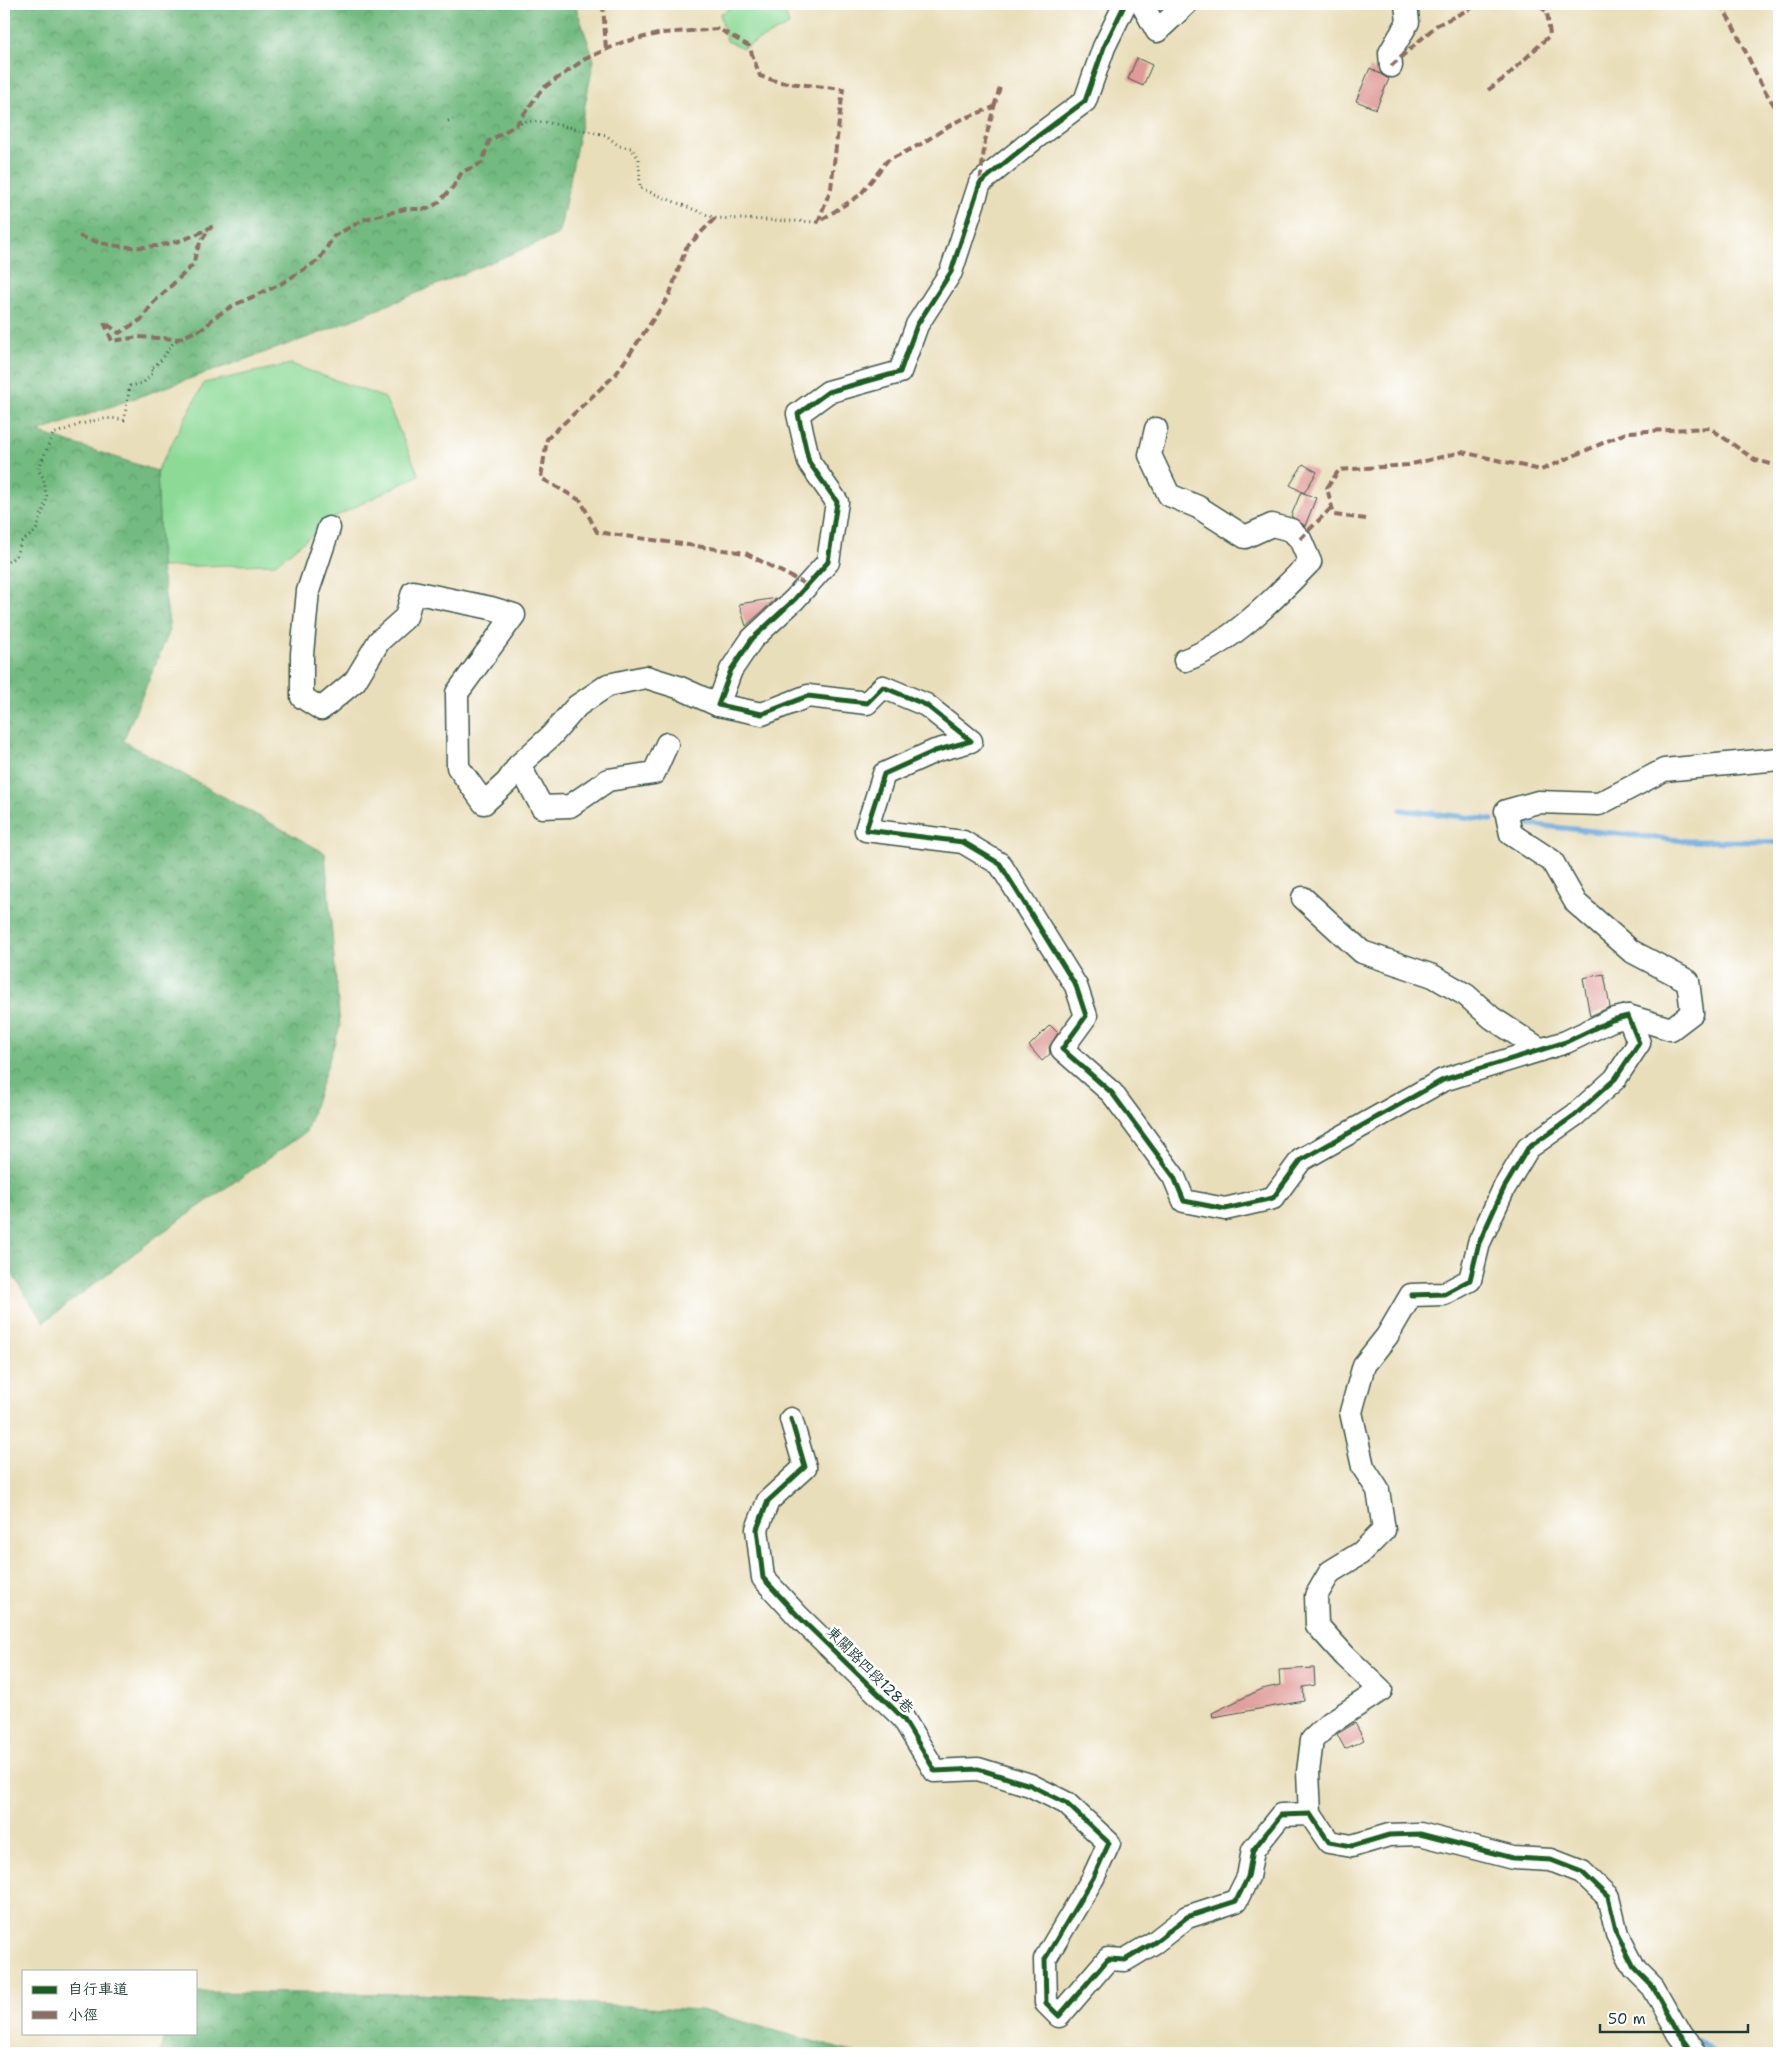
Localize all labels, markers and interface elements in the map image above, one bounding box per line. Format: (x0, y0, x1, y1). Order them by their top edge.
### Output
street label: 東關路四段128巷 (822, 1622, 918, 1718)
legend (22, 1970, 198, 2034)
text: 自行車道 (68, 1979, 128, 1999)
scale bar (1600, 2002, 1748, 2034)
text: 小徑 (68, 2005, 98, 2025)
text: 50 m (1608, 2009, 1646, 2029)

